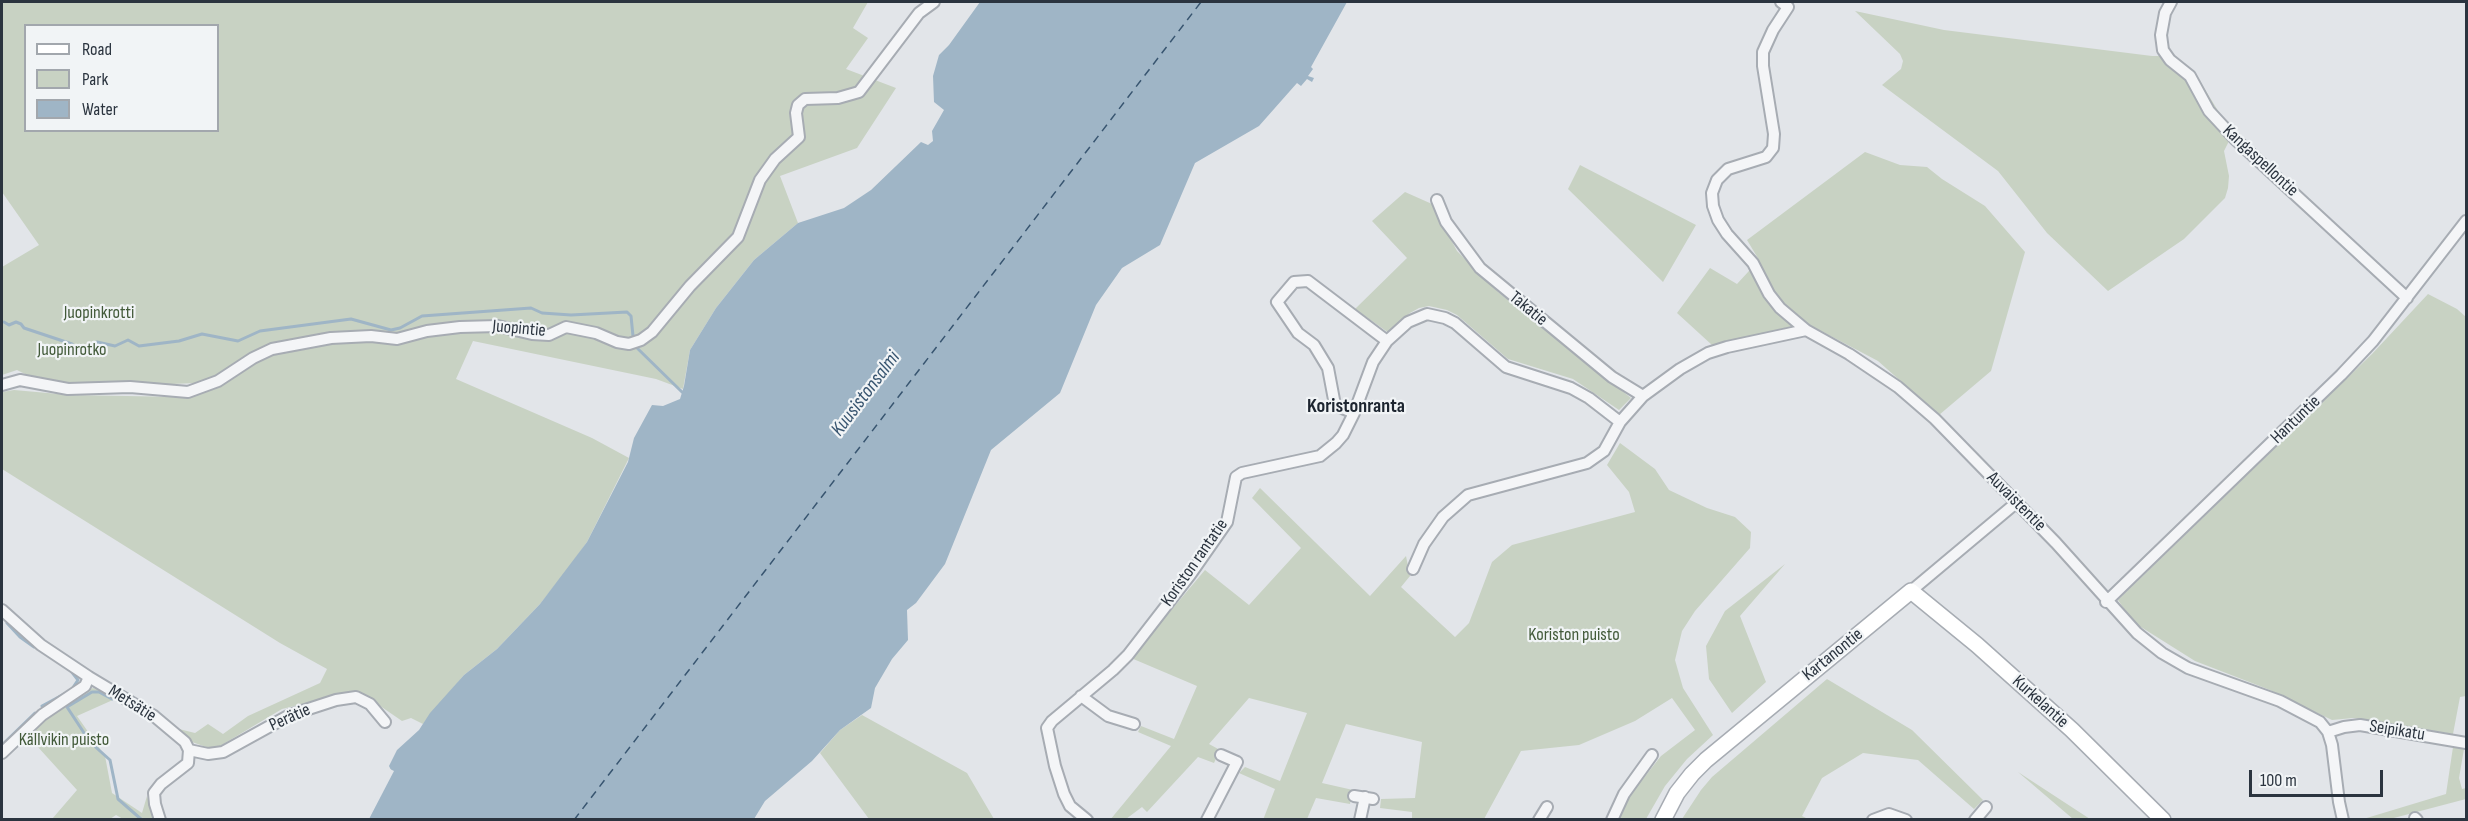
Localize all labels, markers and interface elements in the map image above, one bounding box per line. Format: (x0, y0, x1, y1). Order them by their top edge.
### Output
legend (24, 24, 219, 132)
text: Road (82, 39, 112, 60)
text: Park (82, 69, 108, 90)
text: Water (82, 99, 118, 120)
street label: Kangaspellontie (2218, 120, 2302, 202)
street label: Takatie (1505, 287, 1551, 331)
park label: Juopinkrotti (64, 302, 134, 324)
street label: Juopintie (491, 316, 547, 342)
park label: Juopinrotko (37, 339, 107, 361)
water label: Kuusistonsalmi (826, 347, 906, 441)
street label: Hantuntie (2267, 391, 2325, 449)
district label: Koristonranta (1307, 395, 1405, 419)
street label: Auvaistentie (1982, 468, 2050, 536)
street label: Koriston rantatie (1157, 515, 1233, 611)
park label: Koriston puisto (1528, 624, 1620, 646)
street label: Kartanontie (1798, 624, 1868, 686)
street label: Kurkelantie (2007, 671, 2073, 733)
street label: Metsätie (104, 681, 160, 727)
street label: Perätie (266, 699, 314, 737)
street label: Seipikatu (2368, 716, 2426, 746)
park label: Källvikin puisto (19, 729, 109, 751)
scale bar (2252, 758, 2386, 796)
text: 100 m (2260, 770, 2297, 791)

